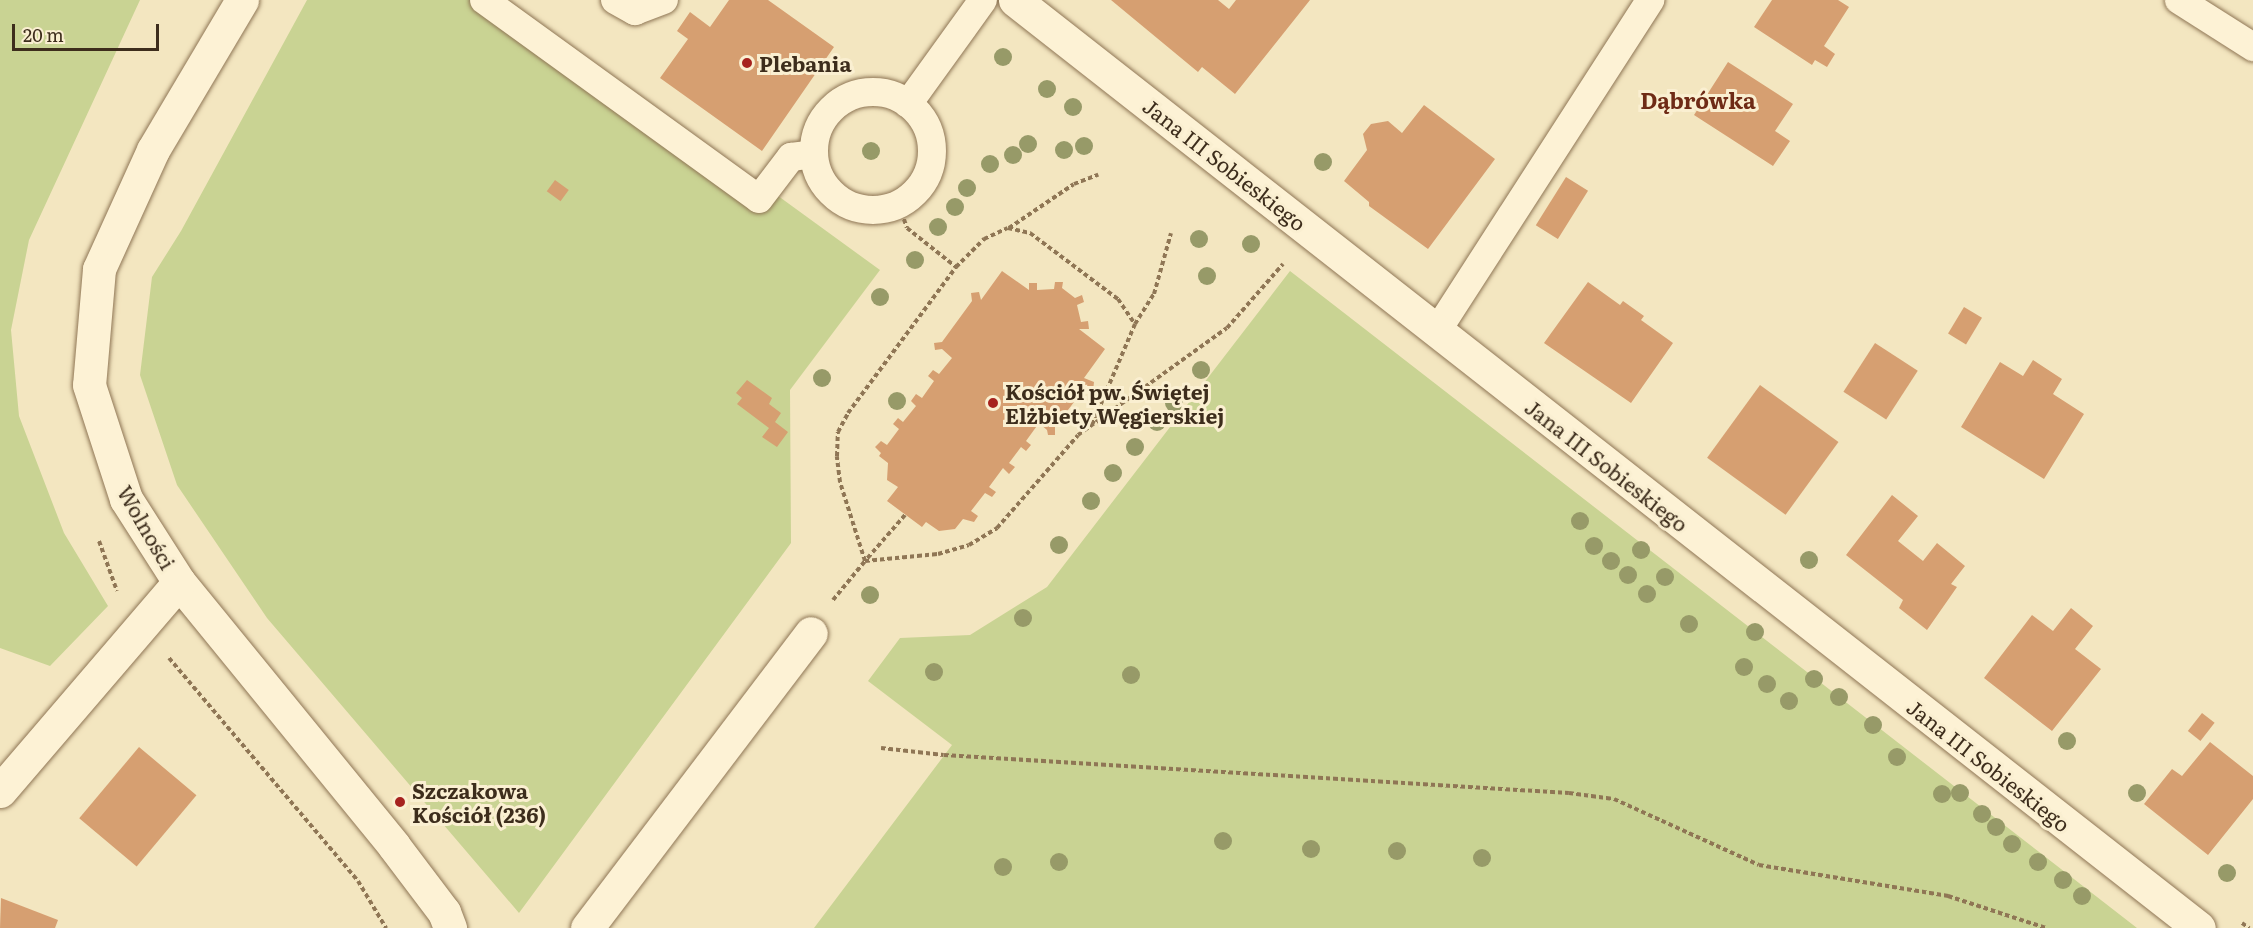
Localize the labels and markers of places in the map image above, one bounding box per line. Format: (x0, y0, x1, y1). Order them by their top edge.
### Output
place label: Plebania (759, 50, 852, 76)
marker: Plebania (740, 56, 754, 70)
place label: Kościół pw. Świętej Elżbiety Węgierskiej (1005, 378, 1224, 428)
marker: Kościół pw. Świętej Elżbiety Węgierskiej (986, 396, 1000, 410)
place label: Szczakowa Kościół (236) (412, 777, 546, 827)
marker: Szczakowa Kościół (236) (393, 795, 407, 809)

